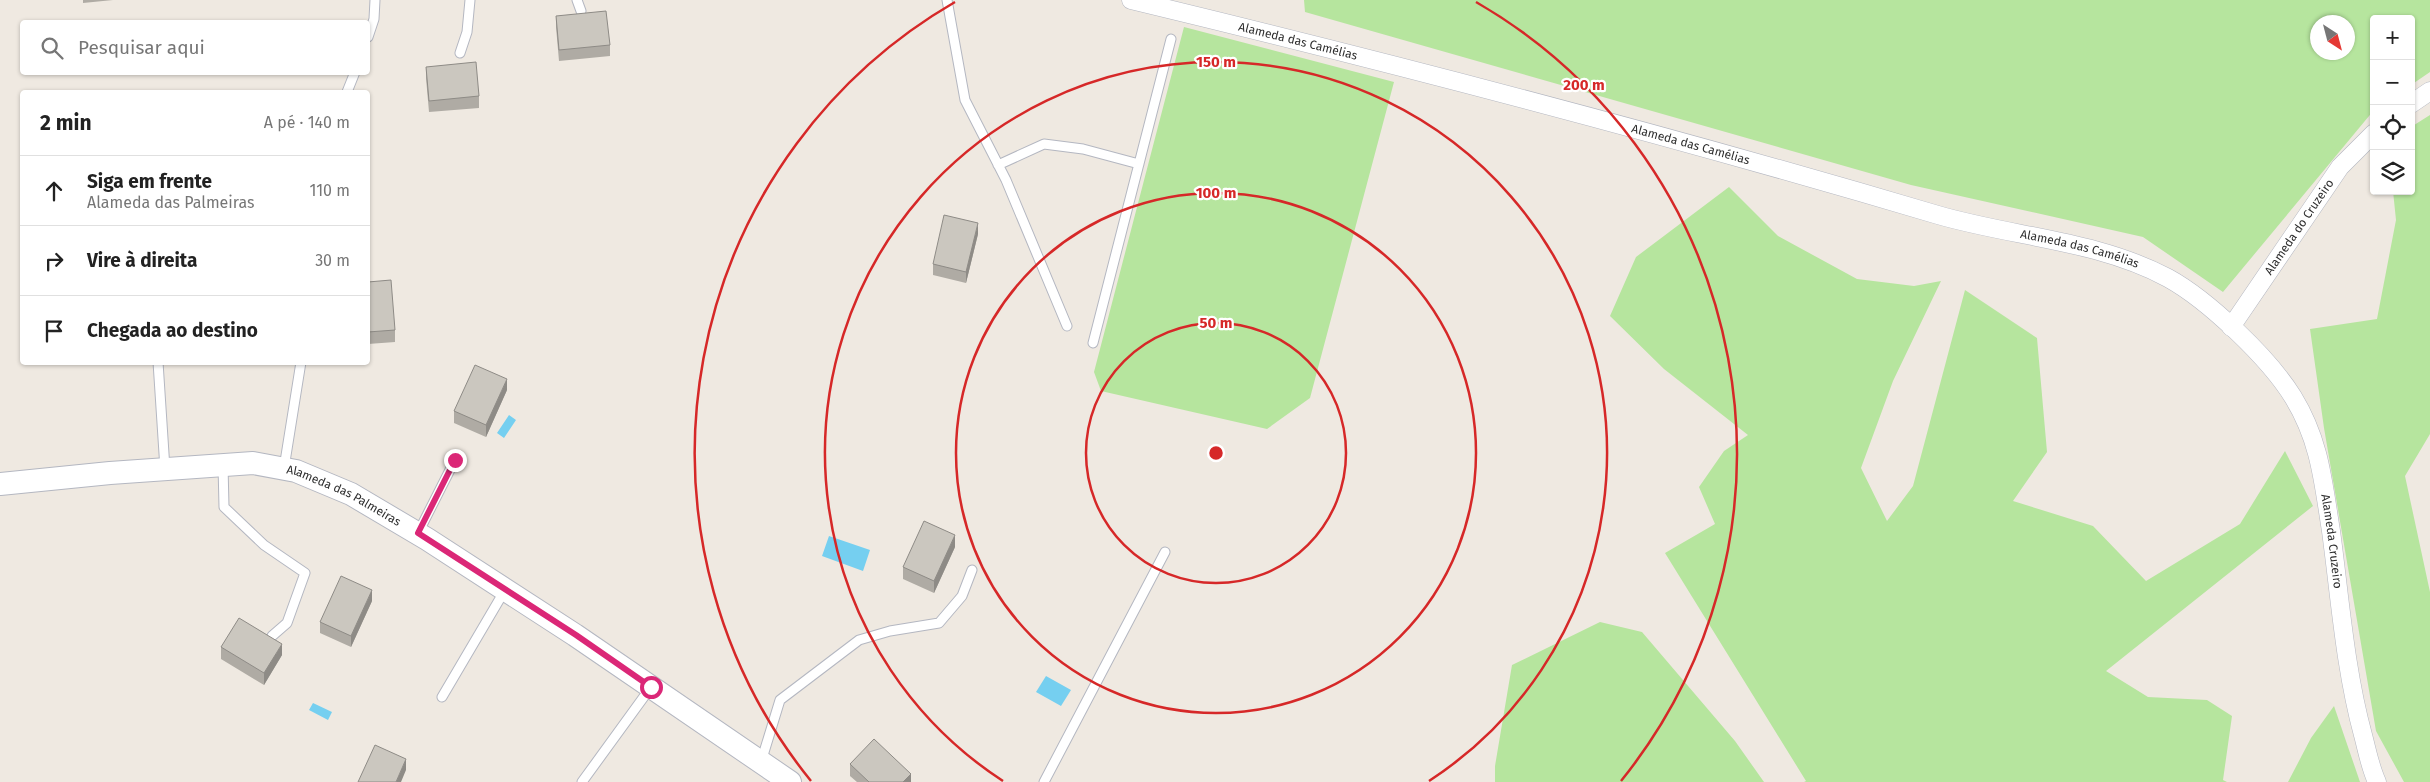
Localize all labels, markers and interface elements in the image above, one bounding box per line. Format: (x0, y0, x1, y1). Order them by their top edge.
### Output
north arrow (2310, 15, 2355, 60)
map controls (2370, 15, 2415, 195)
button: + (2370, 15, 2415, 60)
street label: Alameda das Camélias (1237, 19, 1359, 63)
search box (20, 20, 370, 75)
icon: search (38, 34, 66, 62)
text: Pesquisar aqui (78, 36, 205, 59)
text: 150 m (1196, 53, 1236, 71)
button: − (2370, 60, 2415, 105)
text: 200 m (1563, 76, 1605, 94)
button: locate (2370, 105, 2415, 150)
text: 2 min (40, 110, 92, 136)
text: A pé · 140 m (264, 113, 350, 132)
street label: Alameda das Camélias (1630, 121, 1752, 167)
button: layers (2370, 150, 2415, 195)
text: Siga em frente (87, 170, 212, 193)
icon: ahead (40, 177, 68, 205)
street label: Alameda do Cruzeiro (2262, 177, 2337, 277)
text: 110 m (309, 181, 350, 200)
text: 100 m (1196, 184, 1236, 202)
text: Alameda das Palmeiras (87, 193, 254, 212)
street label: Alameda das Camélias (2019, 227, 2141, 271)
icon: right (40, 247, 68, 275)
text: Vire à direita (87, 249, 197, 272)
text: 30 m (315, 251, 350, 270)
text: 50 m (1199, 314, 1233, 332)
icon: arrive (40, 317, 68, 345)
text: Chegada ao destino (87, 319, 258, 342)
centre of rings (1207, 444, 1225, 462)
route end (444, 449, 467, 472)
street label: Alameda das Palmeiras (285, 462, 404, 529)
street label: Alameda Cruzeiro (2318, 493, 2345, 589)
route start (640, 676, 663, 699)

